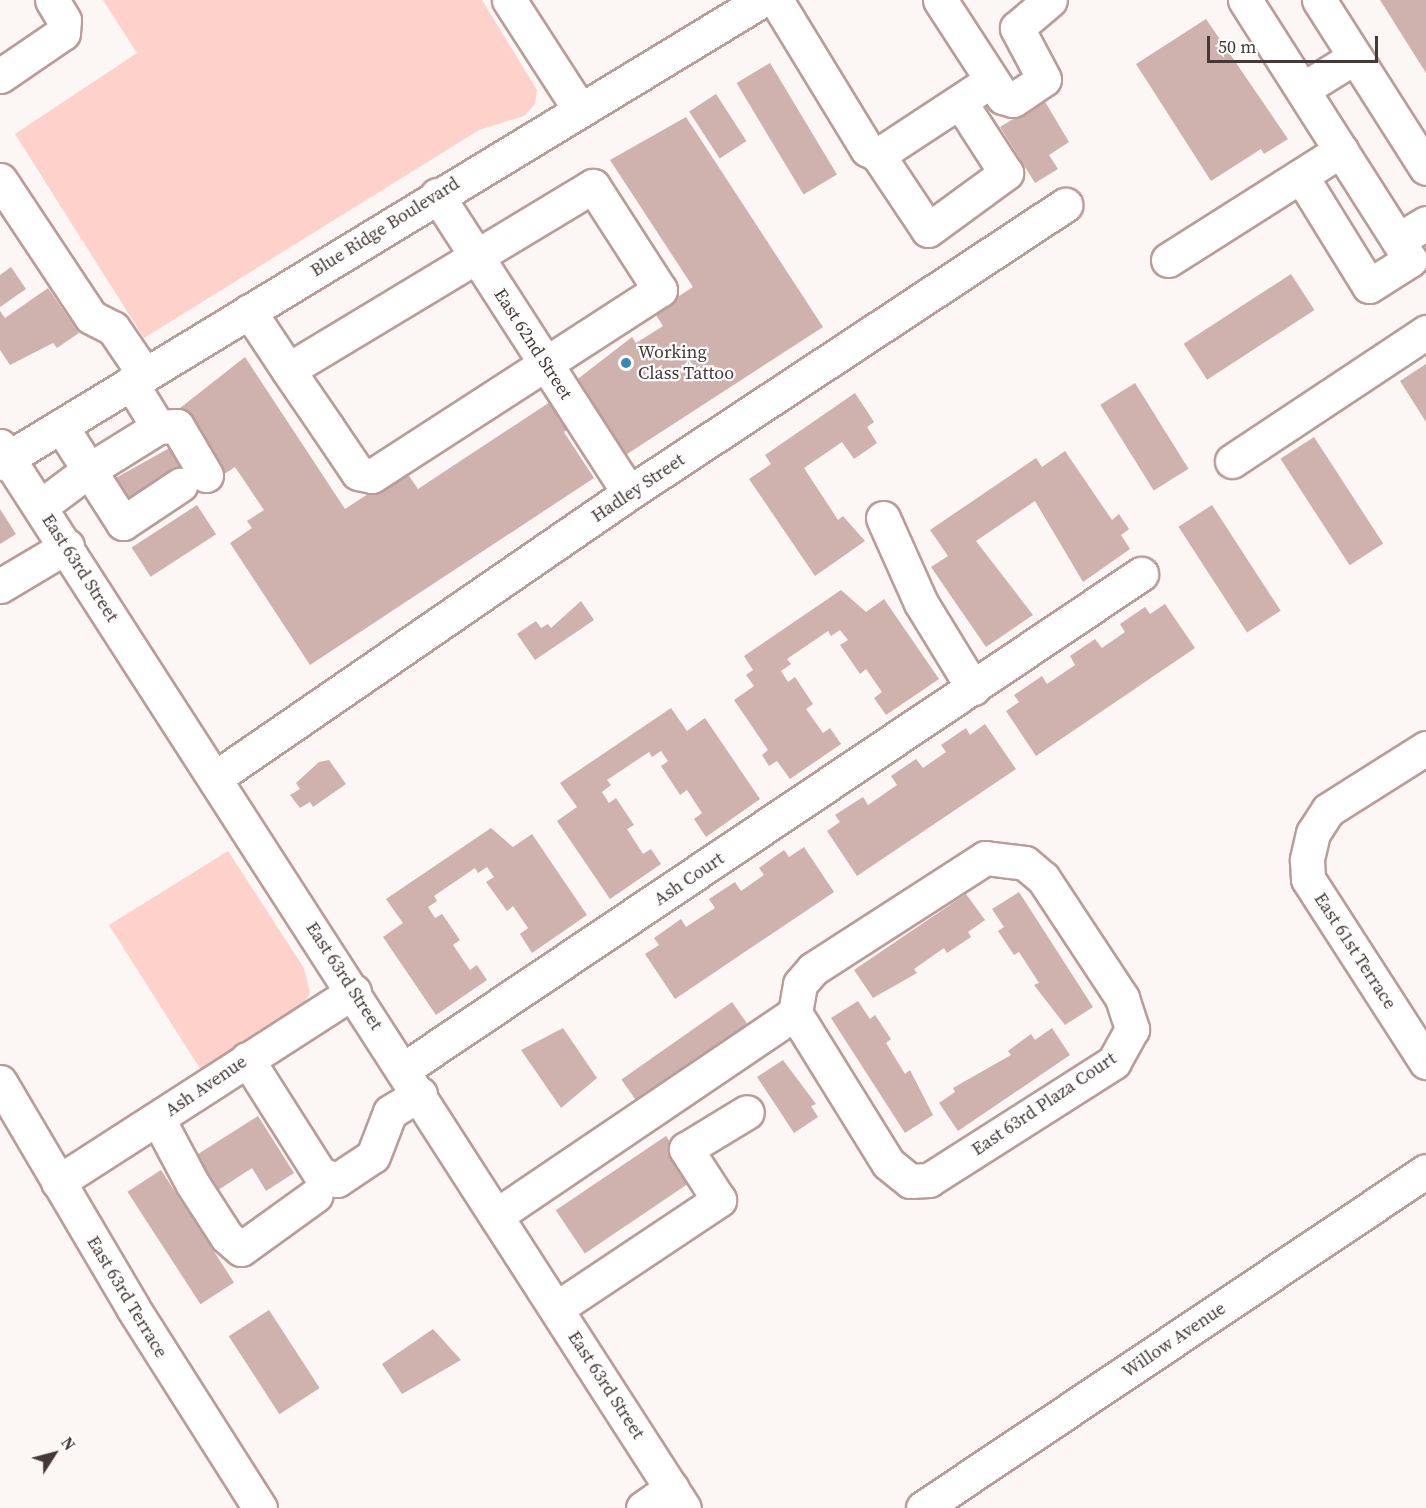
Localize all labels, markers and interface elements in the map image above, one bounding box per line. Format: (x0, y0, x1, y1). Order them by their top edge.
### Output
scale bar (1210, 24, 1381, 62)
text: 50 m (1218, 34, 1256, 59)
street label: Blue Ridge Boulevard (307, 173, 463, 281)
street label: East 62nd Street (489, 285, 577, 403)
place label: Working Class Tattoo (638, 342, 734, 385)
marker: Working Class Tattoo (619, 356, 633, 370)
street label: Hadley Street (587, 449, 689, 527)
street label: East 63rd Street (37, 510, 123, 626)
street label: Ash Court (650, 848, 728, 910)
street label: East 61st Terrace (1309, 889, 1401, 1013)
street label: East 63rd Street (301, 918, 387, 1034)
street label: East 63rd Plaza Court (968, 1048, 1120, 1160)
street label: Ash Avenue (161, 1051, 251, 1121)
street label: East 63rd Terrace (82, 1232, 172, 1362)
street label: Willow Avenue (1118, 1298, 1230, 1382)
street label: East 63rd Street (563, 1327, 649, 1443)
north arrow (24, 1424, 84, 1484)
text: N (56, 1432, 81, 1455)

